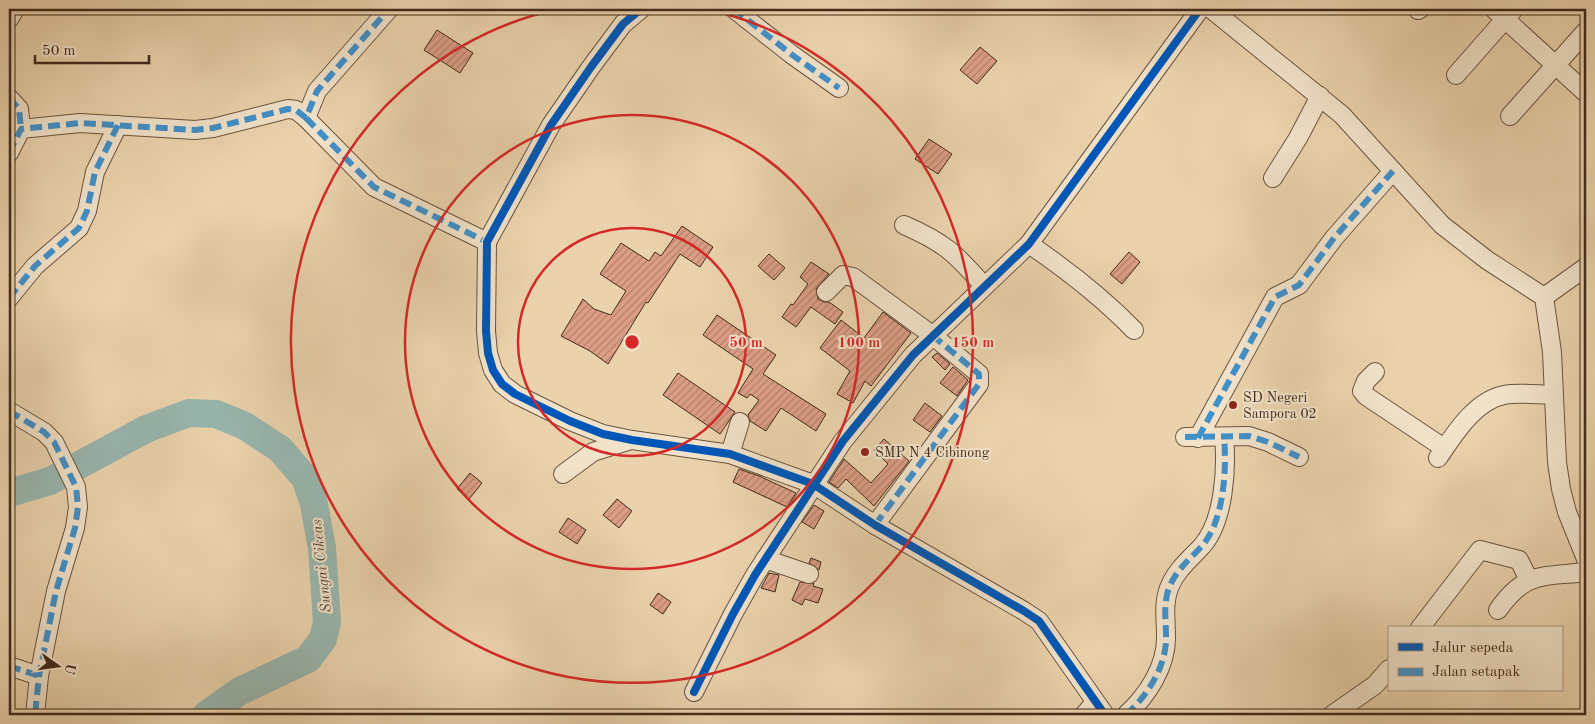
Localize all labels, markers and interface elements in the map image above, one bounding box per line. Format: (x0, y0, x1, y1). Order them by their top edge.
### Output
scale bar (35, 32, 149, 64)
text: 50 m (42, 44, 76, 59)
centre of rings (623, 333, 641, 351)
text: 50 m (729, 336, 763, 351)
text: 100 m (838, 336, 880, 351)
text: 150 m (952, 336, 994, 351)
place label: SD Negeri Sampora 02 (1243, 391, 1317, 421)
marker: SD Negeri Sampora 02 (1227, 399, 1239, 411)
marker: SMP N 4 Cibinong (859, 446, 871, 458)
place label: SMP N 4 Cibinong (875, 446, 990, 460)
water label: Sungai Cikeas (310, 518, 335, 613)
legend (1388, 626, 1562, 692)
text: Jalur sepeda (1432, 641, 1514, 656)
north arrow (32, 642, 82, 692)
text: U (62, 662, 78, 676)
text: Jalan setapak (1432, 665, 1521, 680)

